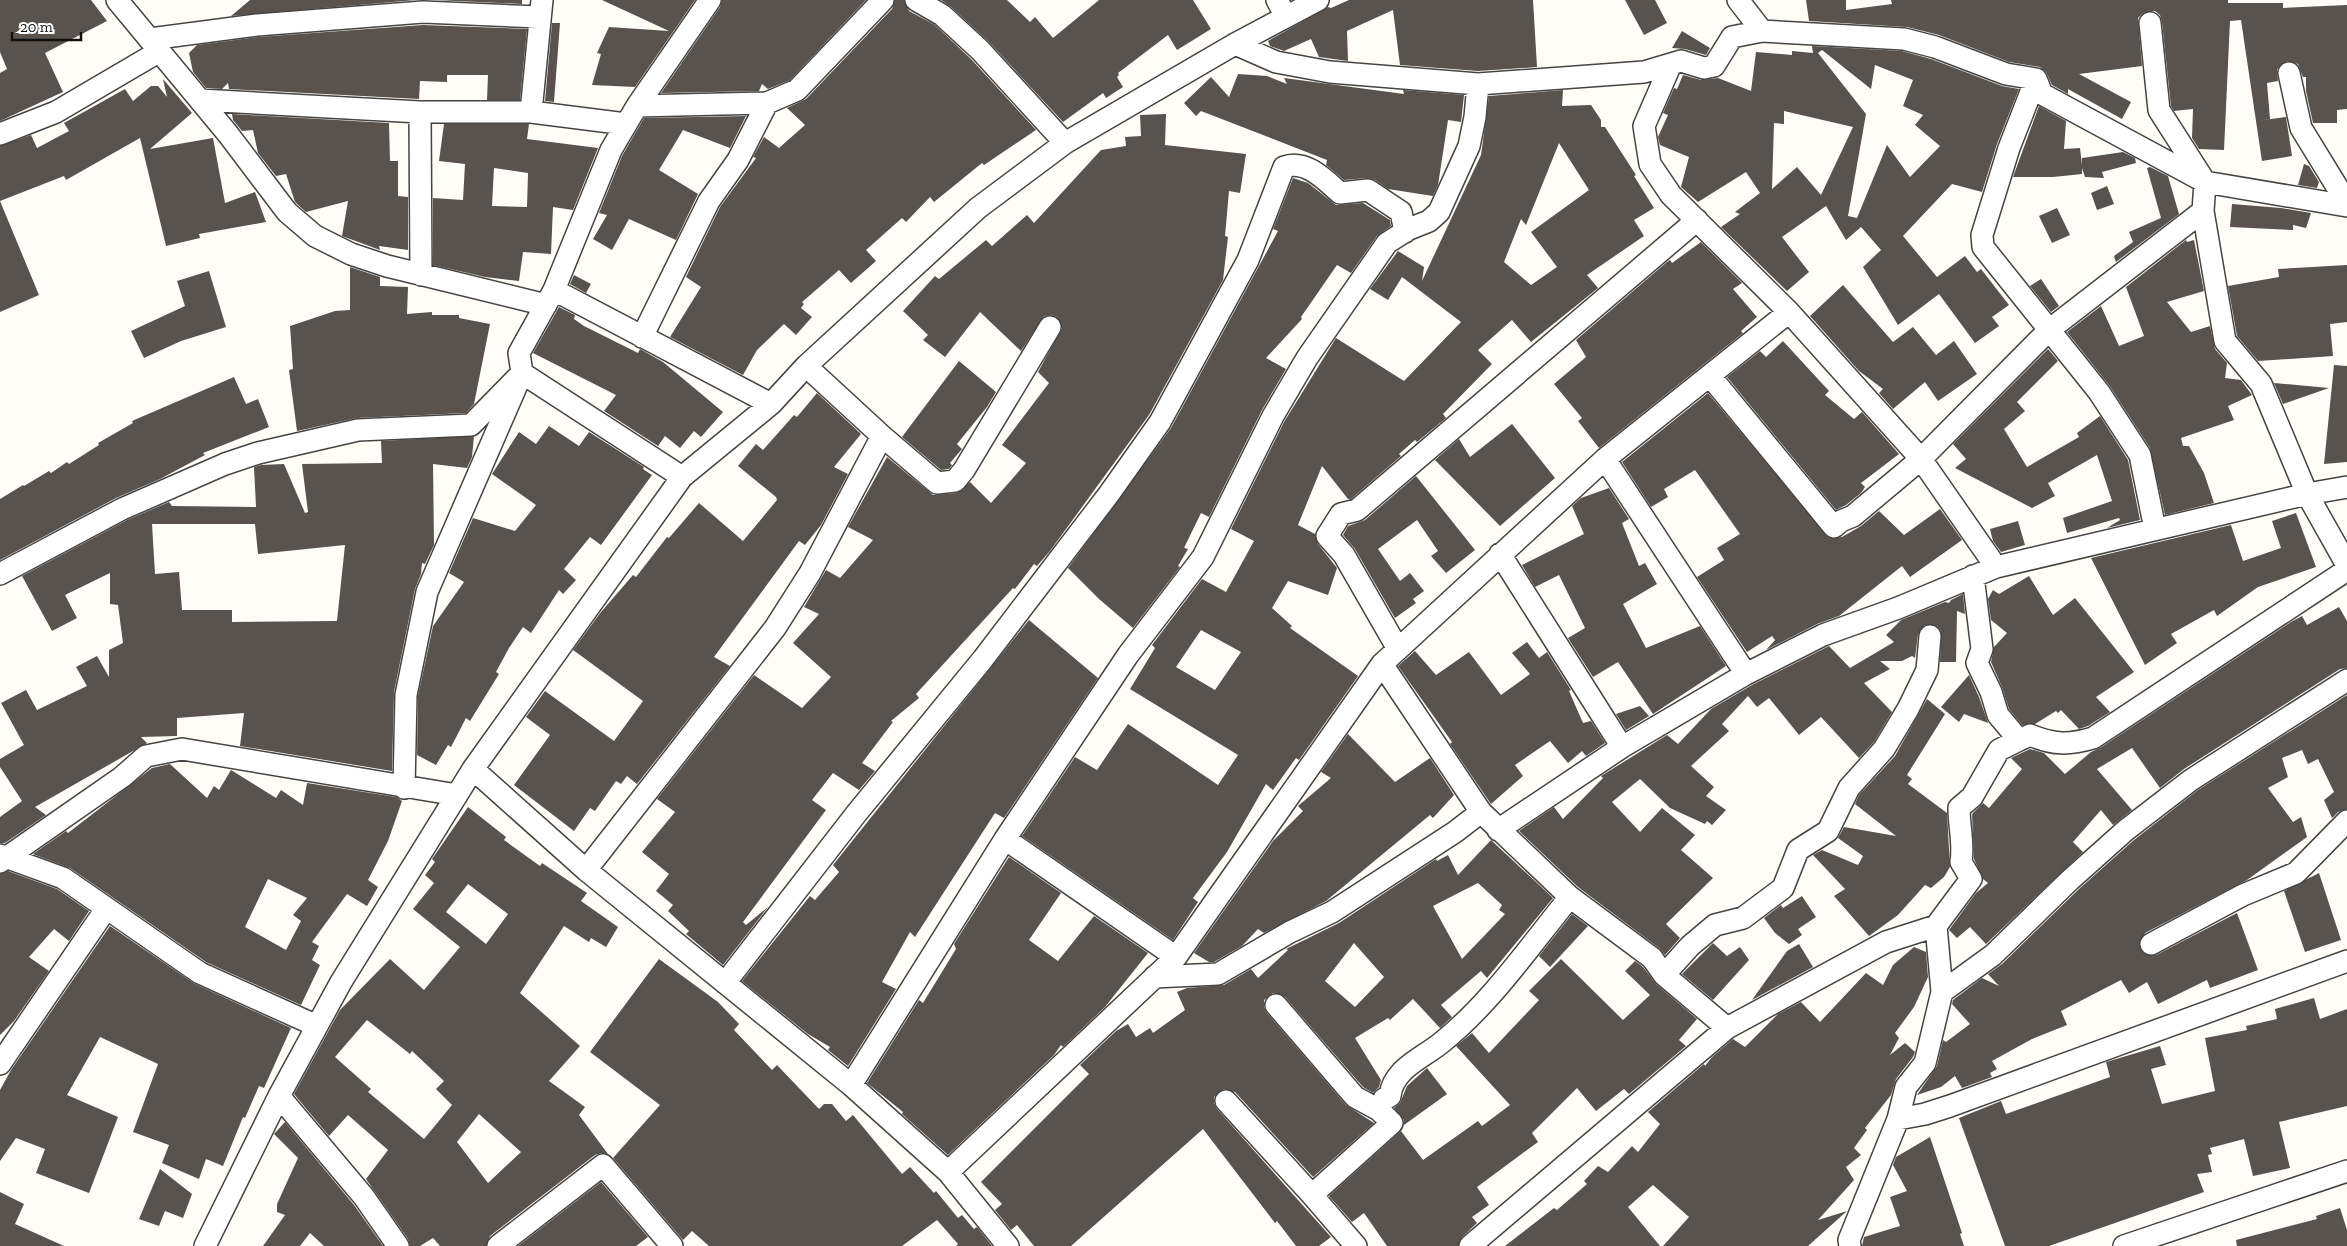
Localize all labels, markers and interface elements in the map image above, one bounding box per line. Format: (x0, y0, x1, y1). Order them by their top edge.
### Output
scale bar (12, 10, 81, 42)
text: 20 m (20, 18, 53, 36)

